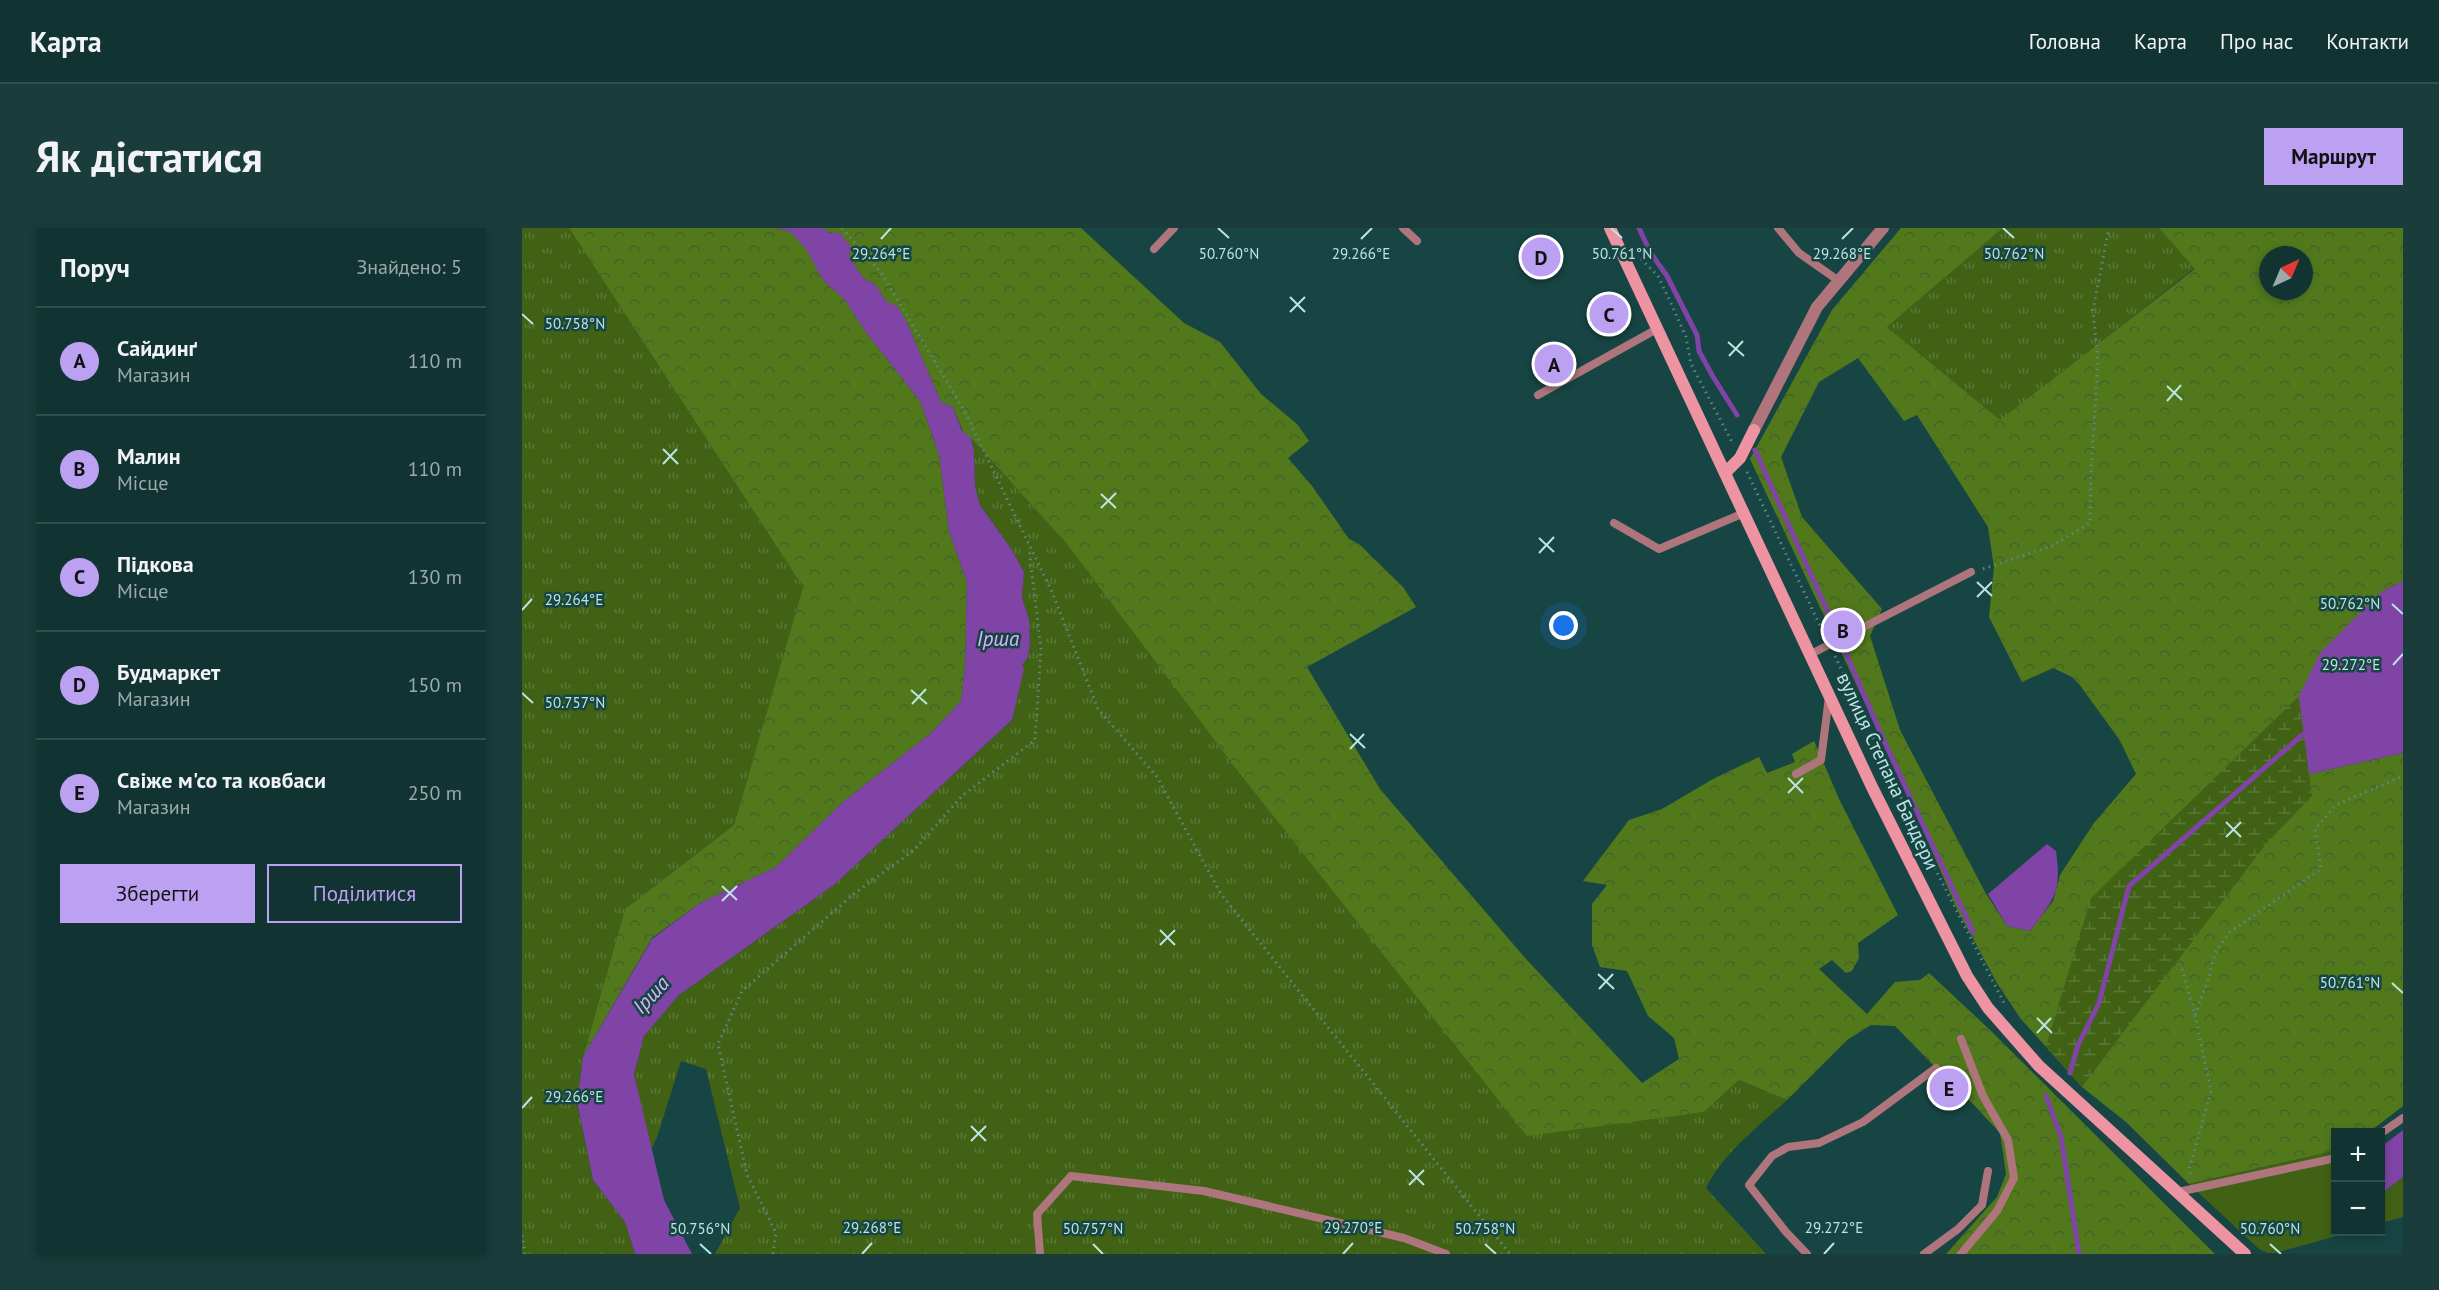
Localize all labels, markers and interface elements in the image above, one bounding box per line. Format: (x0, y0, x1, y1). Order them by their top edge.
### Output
text: Карта (30, 23, 102, 60)
text: Головна (2029, 28, 2101, 55)
text: Карта (2134, 28, 2187, 55)
text: Про нас (2220, 28, 2293, 55)
text: Контакти (2326, 28, 2409, 55)
button: Маршрут (2264, 128, 2403, 185)
text: Як дістатися (36, 129, 263, 184)
pin: D (1522, 234, 1560, 279)
text: 29.264°E (852, 244, 910, 263)
text: 50.760°N (1199, 244, 1259, 263)
text: 29.266°E (1332, 244, 1390, 263)
text: 50.761°N (1592, 244, 1652, 263)
text: 29.268°E (1813, 244, 1871, 263)
text: 50.762°N (1984, 244, 2044, 263)
north arrow (2259, 246, 2313, 300)
text: Поруч (60, 251, 130, 284)
text: Знайдено: 5 (356, 254, 462, 280)
pin: C (1590, 292, 1628, 337)
text: 50.758°N (545, 314, 605, 333)
text: Сайдинґ (117, 334, 197, 362)
pin: A (1534, 342, 1574, 386)
text: A (73, 348, 86, 374)
text: 110 m (408, 348, 462, 374)
text: Магазин (117, 362, 191, 388)
text: Малин (117, 442, 181, 470)
text: B (74, 456, 85, 482)
text: 110 m (408, 456, 462, 482)
text: Місце (117, 470, 168, 496)
text: Підкова (117, 550, 194, 578)
text: C (74, 564, 85, 590)
text: 130 m (408, 564, 462, 590)
text: Місце (117, 578, 168, 604)
text: 29.264°E (545, 590, 603, 609)
text: 50.762°N (2320, 594, 2380, 613)
pin: B (1824, 608, 1862, 652)
your location (1549, 611, 1578, 640)
water label: Ірша (977, 625, 1020, 652)
text: 29.272°E (2322, 655, 2380, 674)
text: Будмаркет (117, 658, 220, 686)
street label: вулиця Степана Бандери (1831, 668, 1945, 874)
text: D (73, 672, 86, 698)
text: 150 m (408, 672, 462, 698)
text: Магазин (117, 686, 191, 712)
text: 50.757°N (545, 693, 605, 712)
text: Свіже м'со та ковбаси (117, 766, 326, 794)
text: E (74, 780, 85, 806)
text: 250 m (408, 780, 462, 806)
text: Магазин (117, 794, 191, 820)
button: Зберегти (60, 864, 255, 923)
button: Поділитися (267, 864, 462, 923)
water label: Ірша (626, 969, 675, 1019)
text: 50.761°N (2320, 973, 2380, 992)
pin: E (1930, 1066, 1968, 1110)
text: 29.266°E (545, 1087, 603, 1106)
map controls (2331, 1128, 2385, 1236)
button: + (2331, 1128, 2385, 1182)
button: − (2331, 1182, 2385, 1236)
text: 29.268°E (843, 1218, 901, 1237)
text: 29.270°E (1324, 1218, 1382, 1237)
text: 29.272°E (1805, 1218, 1863, 1237)
text: 50.756°N (670, 1219, 730, 1238)
text: 50.757°N (1063, 1219, 1123, 1238)
text: 50.758°N (1455, 1219, 1515, 1238)
text: 50.760°N (2240, 1219, 2300, 1238)

